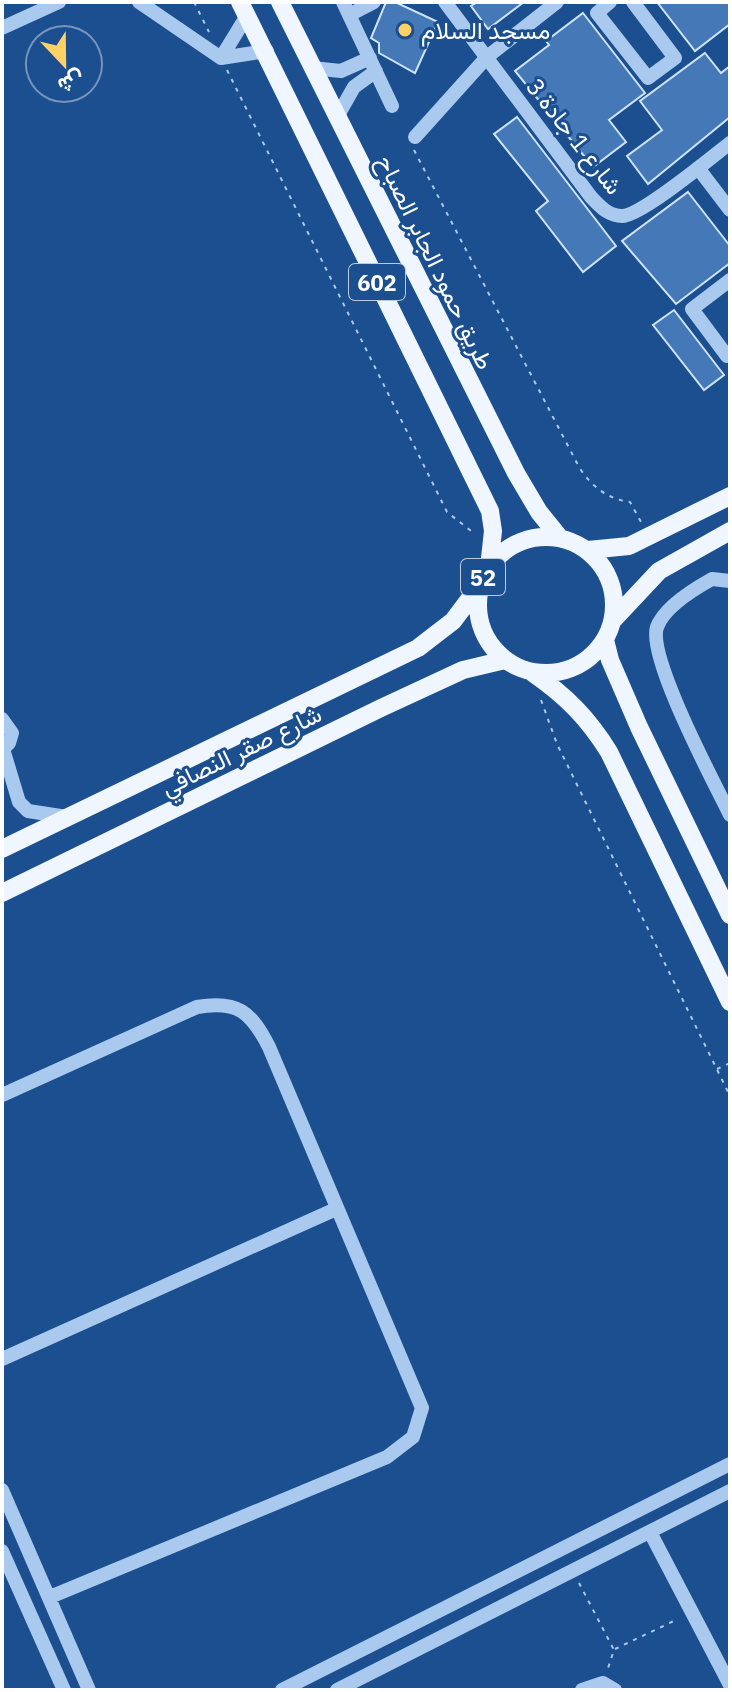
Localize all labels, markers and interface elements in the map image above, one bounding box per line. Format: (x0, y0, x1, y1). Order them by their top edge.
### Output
place label: مسجد السلام (421, 14, 550, 47)
marker: مسجد السلام (396, 21, 414, 39)
north arrow (24, 24, 104, 104)
text: ش (54, 65, 89, 101)
street label: شارع 1 جادة 3 (519, 71, 630, 201)
street label: طريق حمود الجابر الصباح (369, 149, 502, 375)
road number: 602 (349, 264, 405, 300)
road number: 52 (461, 559, 505, 595)
street label: شارع صقر النصافي (155, 697, 328, 806)

